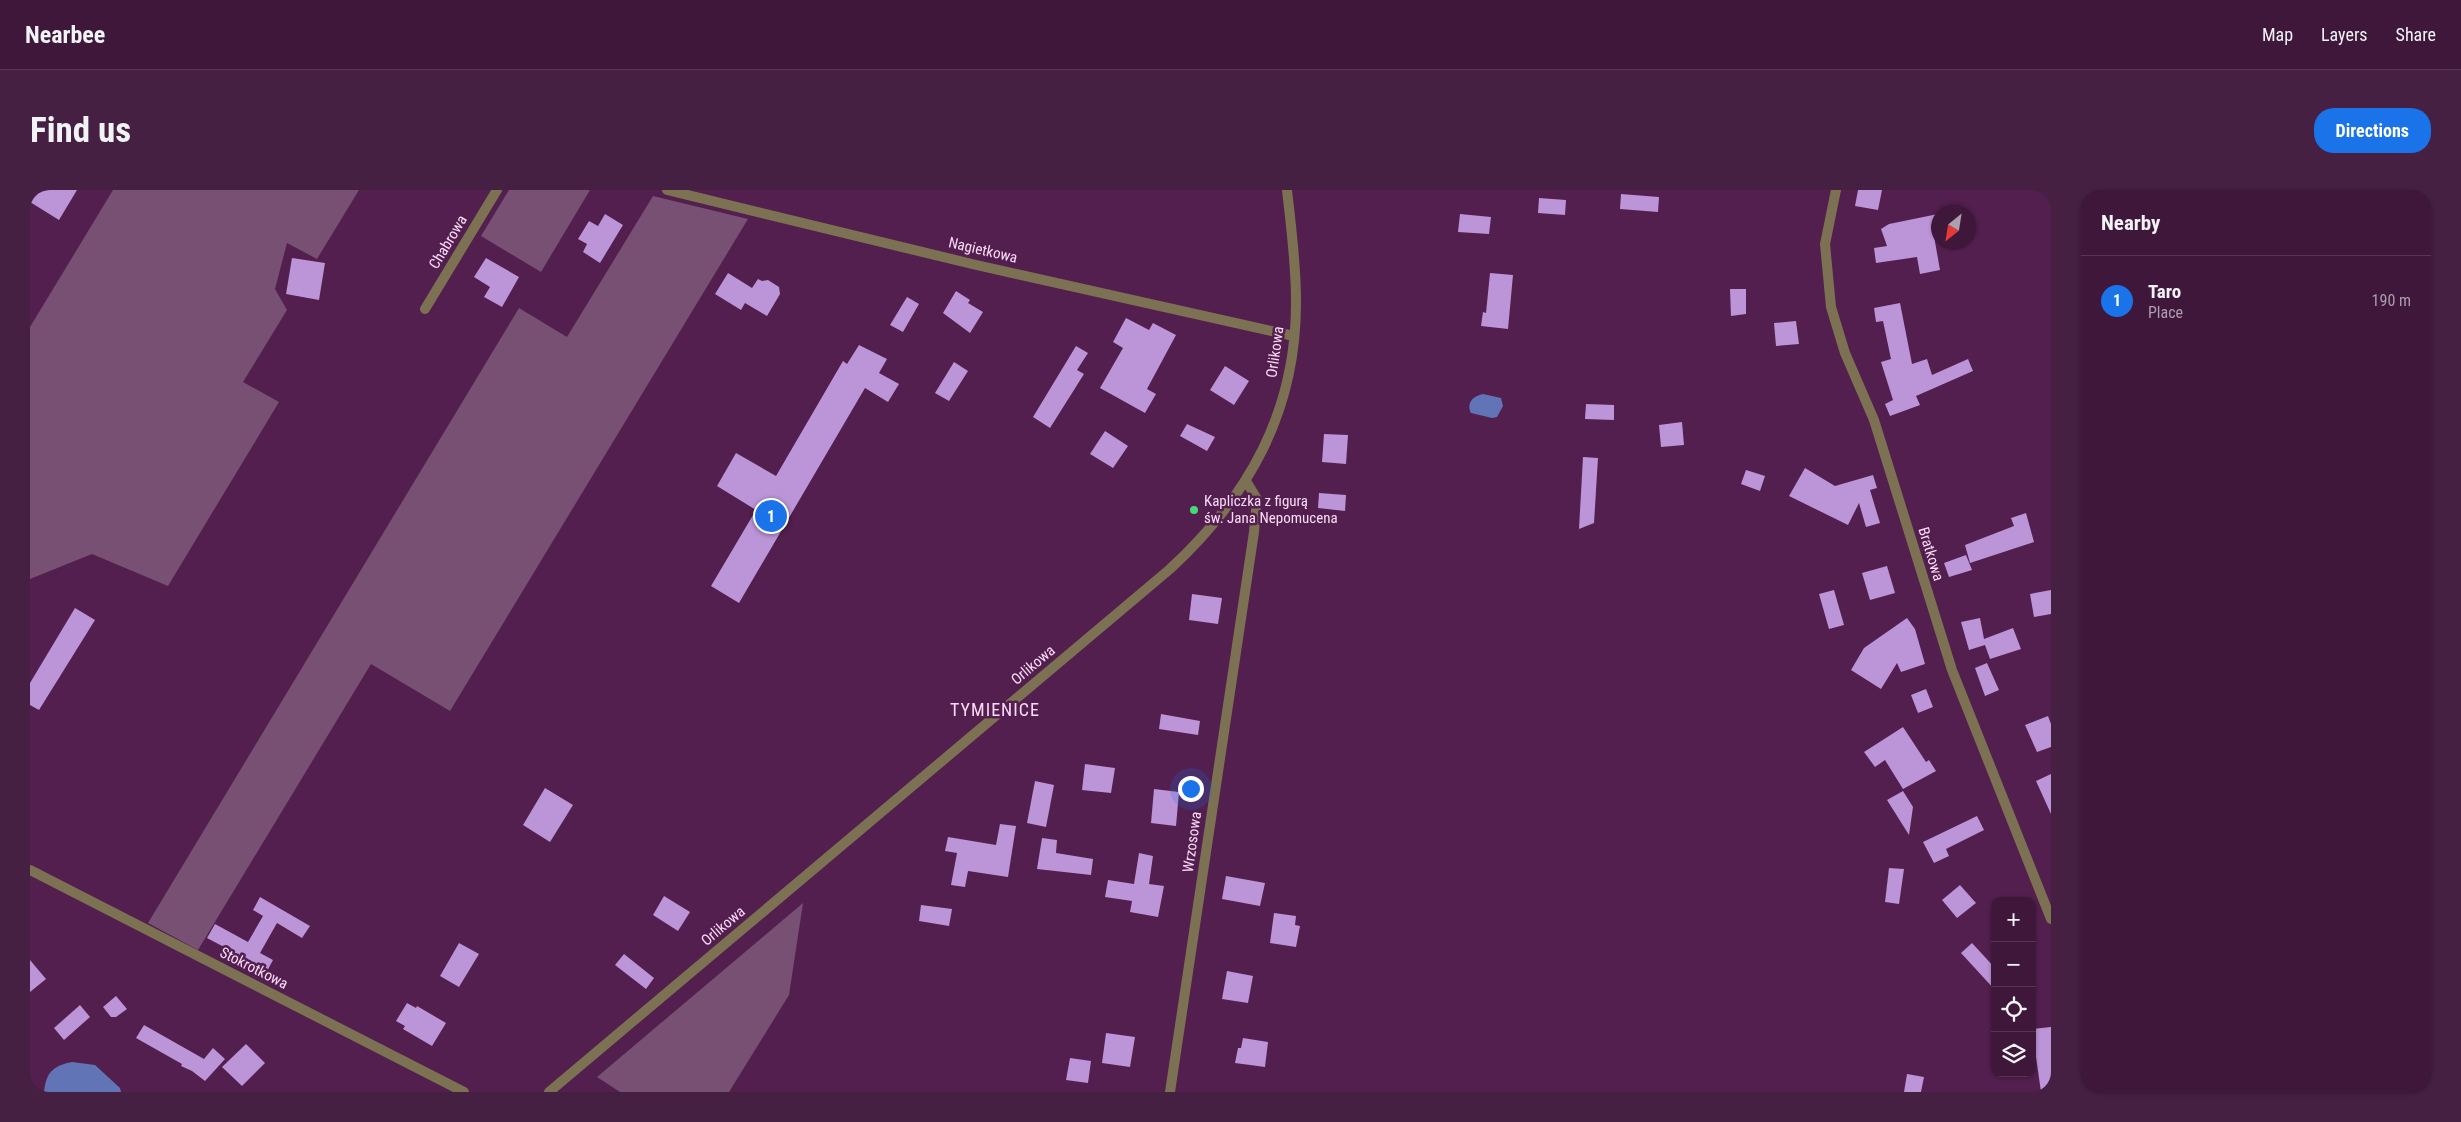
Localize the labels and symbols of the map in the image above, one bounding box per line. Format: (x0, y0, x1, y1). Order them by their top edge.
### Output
north arrow (1931, 205, 1976, 250)
street label: Chabrowa (425, 212, 471, 272)
street label: Nagietkowa (947, 233, 1019, 267)
street label: Orlikowa (1262, 325, 1288, 379)
place label: Kapliczka z figurą św. Jana Nepomucena (1204, 492, 1338, 527)
pin: 1 (755, 497, 787, 535)
marker: Kapliczka z figurą św. Jana Nepomucena (1188, 504, 1200, 516)
street label: Bratkowa (1914, 525, 1948, 583)
street label: Orlikowa (1007, 641, 1059, 689)
district label: TYMIENICE (950, 699, 1040, 720)
your location (1178, 776, 1204, 802)
street label: Wrzosowa (1179, 810, 1205, 874)
street label: Orlikowa (697, 902, 749, 950)
street label: Stokrotkowa (217, 943, 291, 993)

